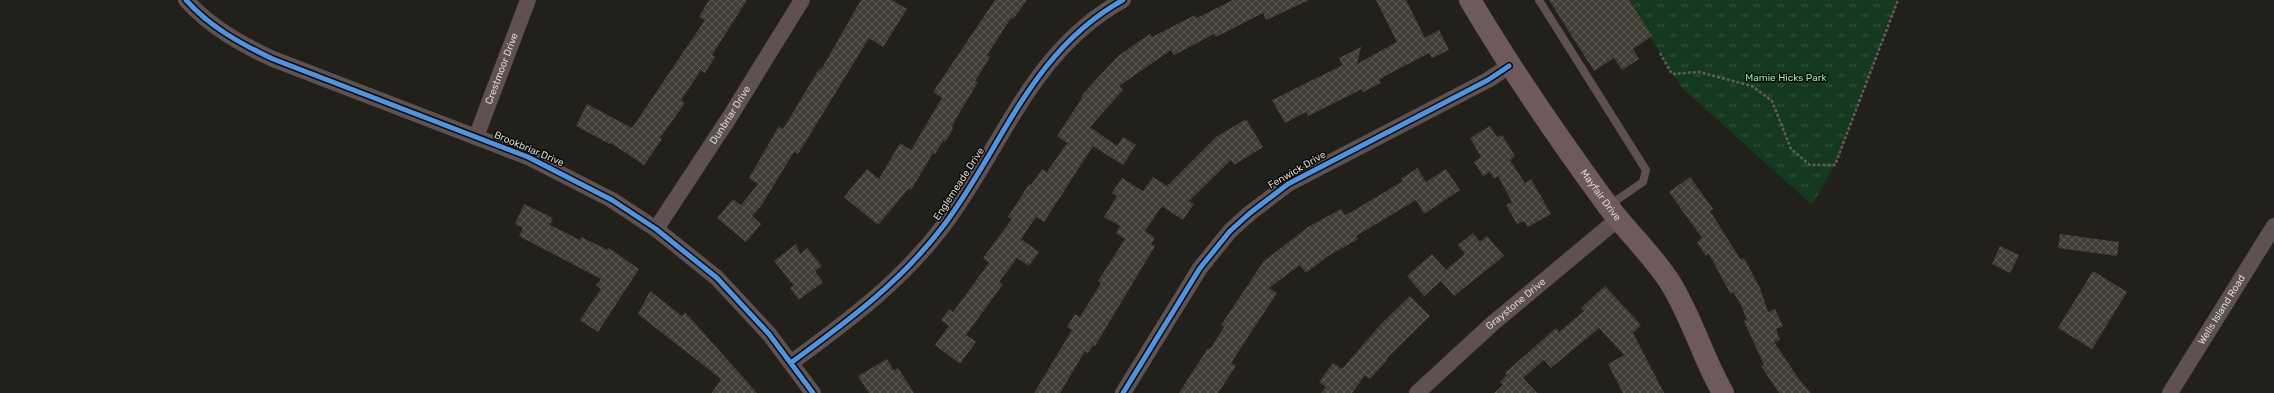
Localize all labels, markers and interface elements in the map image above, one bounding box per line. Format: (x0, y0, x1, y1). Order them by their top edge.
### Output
street label: Crestmoor Drive (483, 31, 521, 106)
park label: Mamie Hicks Park (1745, 72, 1827, 84)
street label: Dunbriar Drive (707, 83, 754, 147)
street label: Brookbriar Drive (492, 129, 566, 169)
street label: Englemeade Drive (931, 145, 987, 223)
street label: Fenwick Drive (1266, 148, 1328, 191)
street label: Mayfair Drive (1578, 167, 1624, 224)
street label: Wells Island Road (2196, 273, 2248, 347)
street label: Graystone Drive (1483, 275, 1549, 333)

